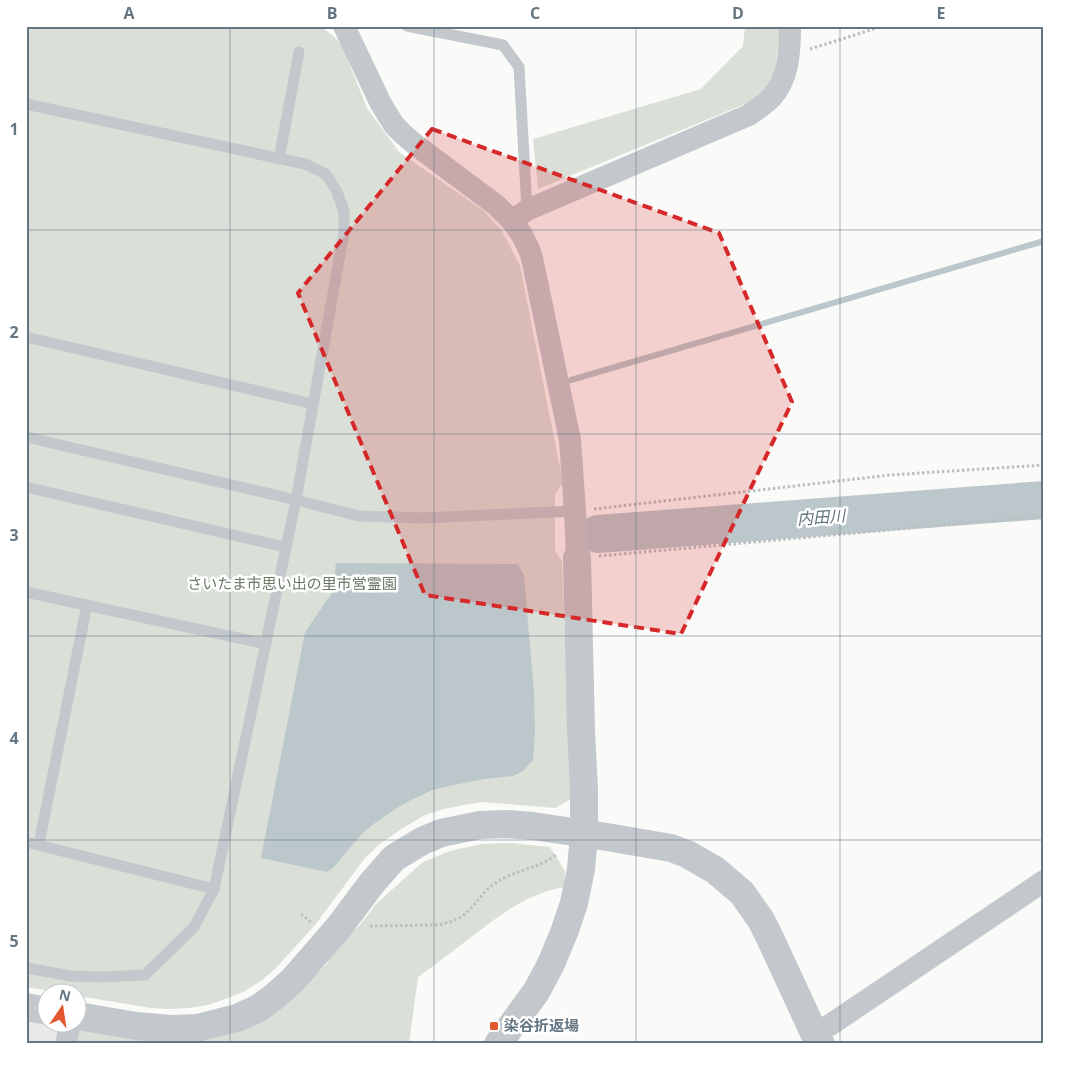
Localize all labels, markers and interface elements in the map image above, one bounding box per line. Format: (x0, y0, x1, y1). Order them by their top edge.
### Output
text: A (123, 2, 135, 24)
text: B (327, 2, 337, 24)
text: C (530, 2, 540, 24)
text: D (732, 2, 744, 24)
text: E (937, 2, 946, 24)
text: 1 (9, 118, 19, 140)
text: 2 (9, 321, 19, 343)
water label: 内田川 (796, 504, 848, 530)
text: 3 (9, 524, 19, 546)
park label: さいたま市思い出の里市営霊園 (187, 573, 397, 593)
text: 4 (9, 727, 19, 749)
text: 5 (9, 930, 19, 952)
north arrow (38, 982, 88, 1032)
text: N (57, 984, 73, 1005)
place label: 染谷折返場 (504, 1015, 579, 1035)
marker: 染谷折返場 (488, 1020, 500, 1032)

